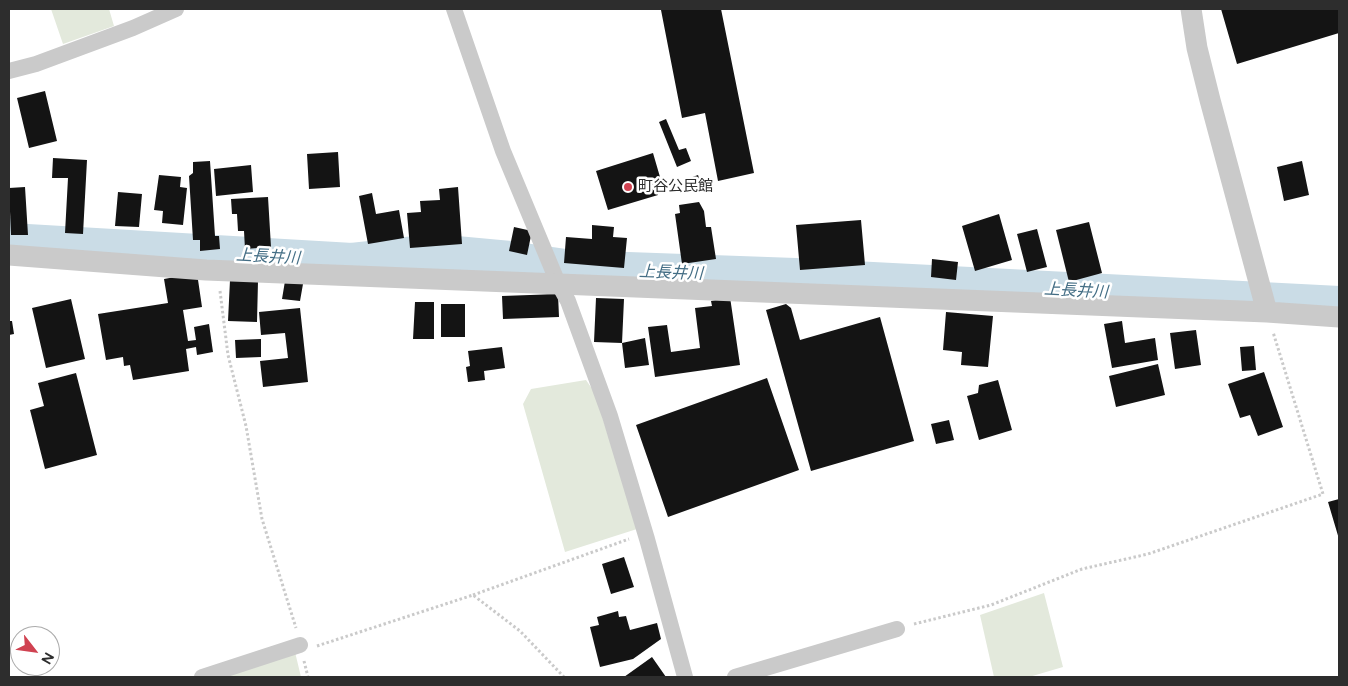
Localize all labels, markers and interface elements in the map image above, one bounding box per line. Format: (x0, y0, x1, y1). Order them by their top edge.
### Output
place label: 町谷公民館 (638, 178, 713, 196)
marker: 町谷公民館 (622, 181, 634, 193)
water label: 上長井川 (236, 246, 300, 268)
water label: 上長井川 (639, 262, 703, 284)
water label: 上長井川 (1044, 280, 1108, 302)
north arrow (10, 626, 60, 676)
text: N (37, 649, 58, 667)

